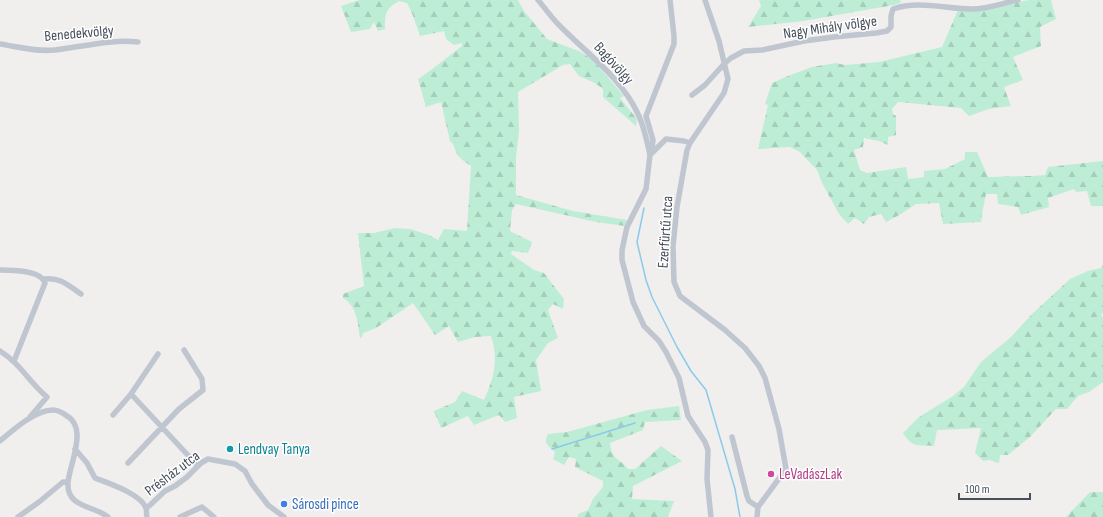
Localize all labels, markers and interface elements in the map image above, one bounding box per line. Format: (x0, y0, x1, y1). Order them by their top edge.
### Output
street label: Nagy Mihály völgye (782, 12, 878, 43)
street label: Benedekvölgy (44, 21, 115, 46)
street label: Bagóvölgy (590, 38, 638, 89)
street label: Ezerfürtű utca (653, 195, 678, 269)
place label: Lendvay Tanya (238, 440, 310, 459)
marker: Lendvay Tanya (225, 444, 235, 454)
street label: Présház utca (141, 446, 204, 500)
place label: LeVadászLak (779, 465, 842, 484)
marker: LeVadászLak (766, 469, 776, 479)
scale bar (959, 475, 1030, 501)
text: 100 m (965, 482, 990, 497)
place label: Sárosdi pince (292, 495, 359, 514)
marker: Sárosdi pince (279, 499, 289, 509)

